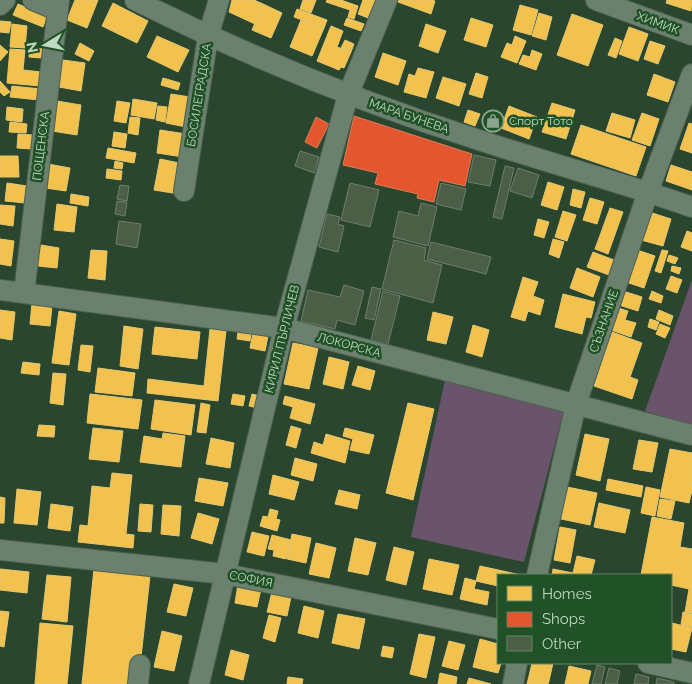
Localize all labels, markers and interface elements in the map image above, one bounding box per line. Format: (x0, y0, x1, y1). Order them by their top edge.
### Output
street label: ХИМИК (635, 9, 681, 37)
north arrow (20, 20, 70, 70)
text: N (23, 41, 41, 54)
street label: БОСИЛЕГРАДСКА (184, 42, 214, 148)
street label: МАРА БУНЕВА (367, 96, 451, 136)
shop icon: Спорт Тото (481, 109, 505, 133)
street label: ПОЩЕНСКА (30, 111, 52, 181)
place label: Спорт Тото (509, 114, 573, 128)
street label: КИРИЛ ПЪРЛИЧЕВ (262, 284, 302, 394)
street label: СЪЗНАНИЕ (587, 288, 621, 354)
street label: ЛОКОРСКА (316, 330, 382, 360)
street label: СОФИЯ (228, 568, 274, 590)
legend (497, 574, 672, 664)
text: Homes (542, 585, 592, 603)
text: Shops (542, 610, 585, 628)
text: Other (542, 635, 582, 653)

